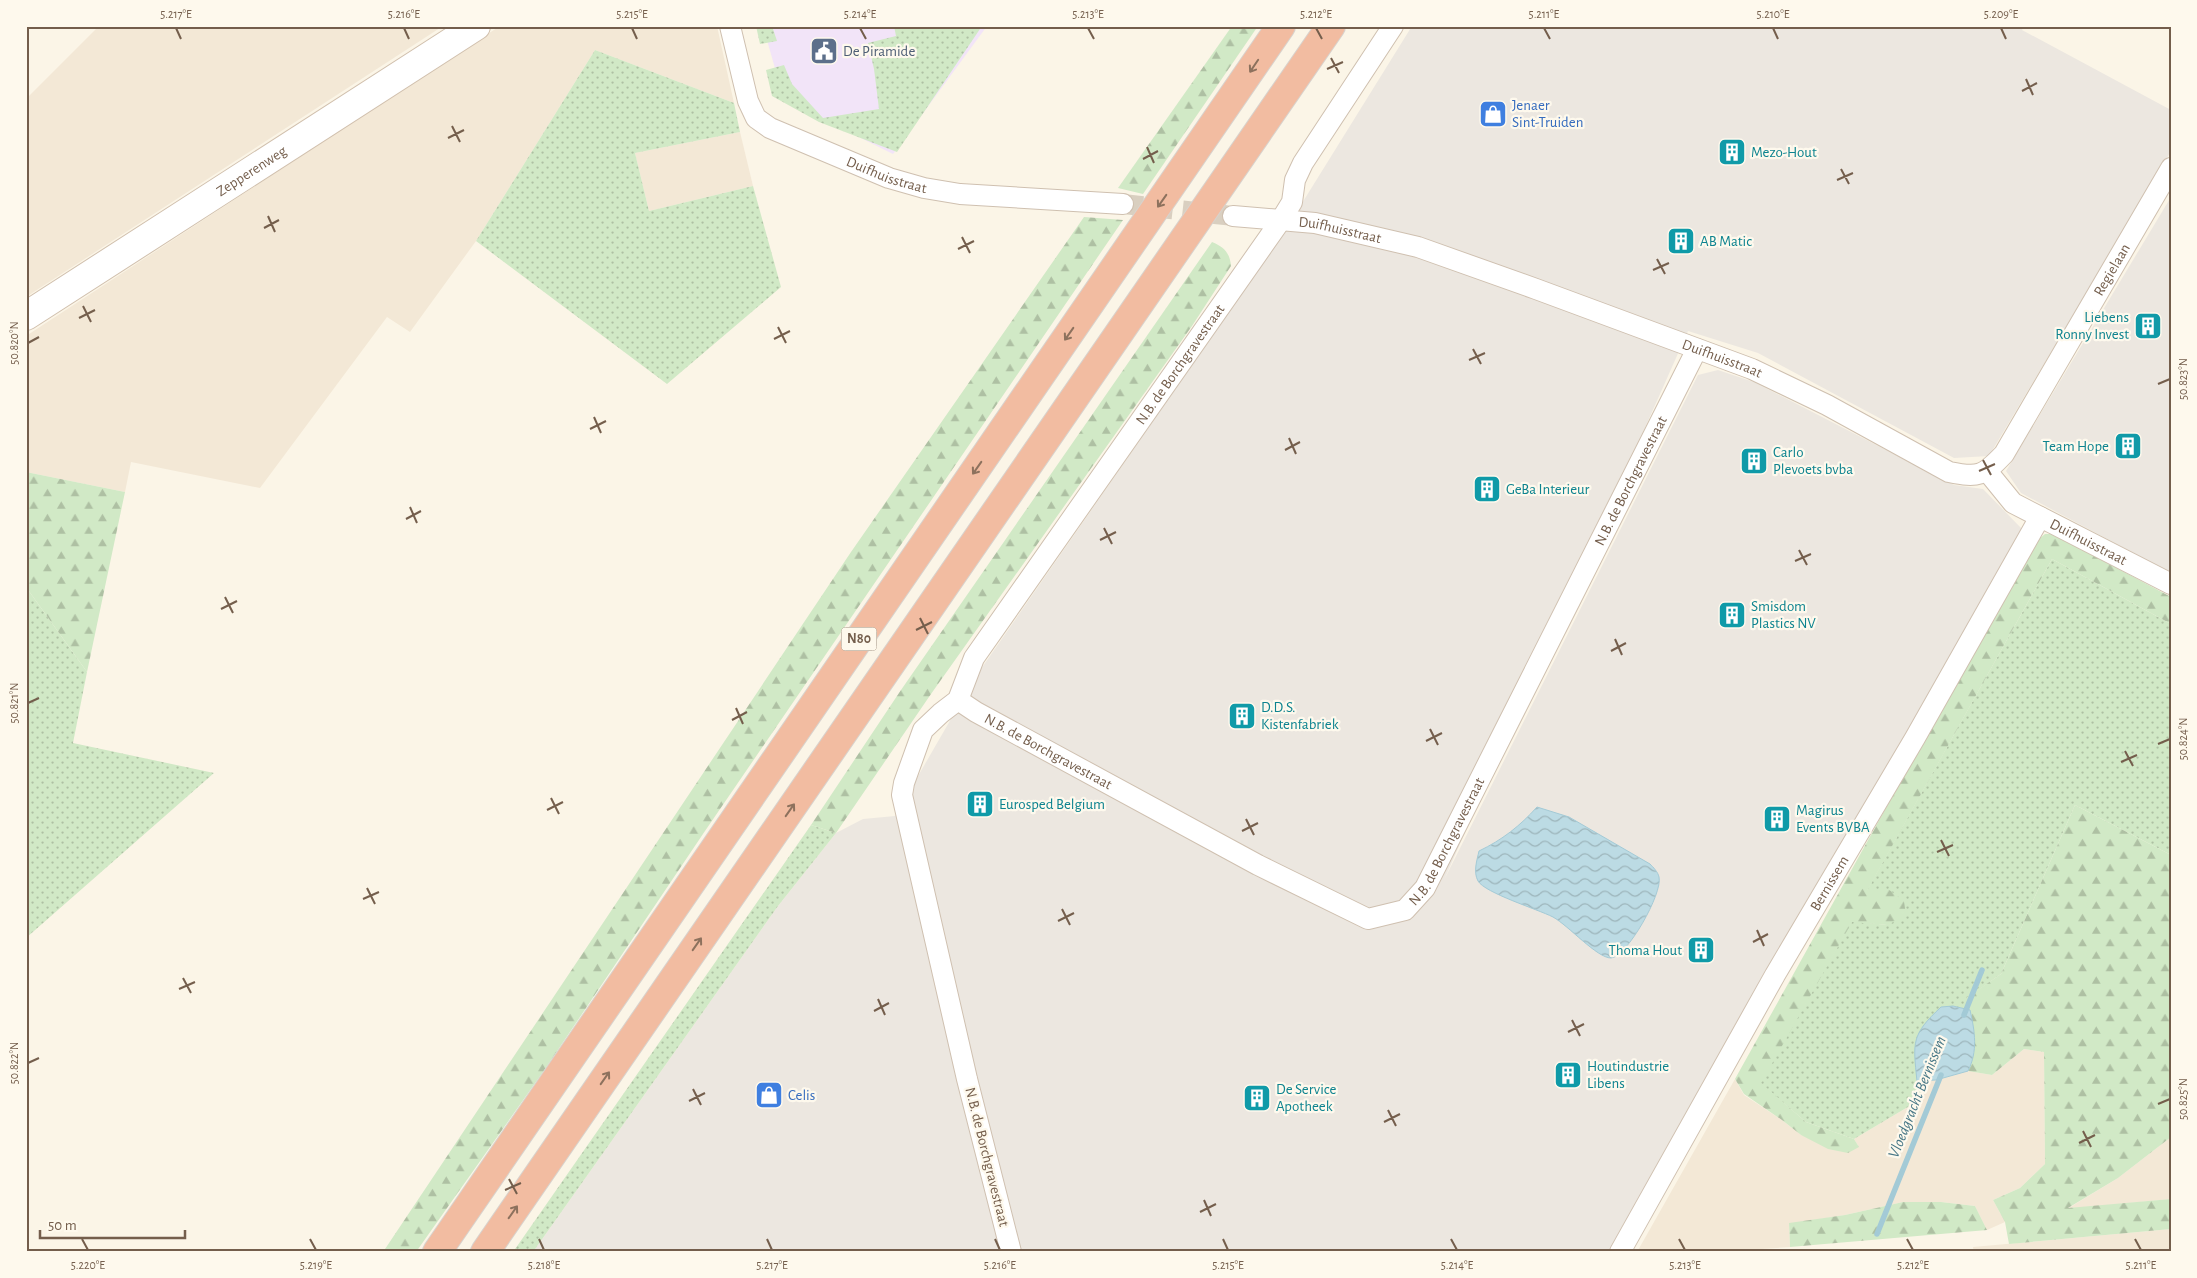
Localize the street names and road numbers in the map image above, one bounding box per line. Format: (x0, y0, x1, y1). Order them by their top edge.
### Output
street label: Zepperenweg (214, 143, 289, 199)
street label: Duifhuisstraat (844, 154, 928, 196)
street label: Duifhuisstraat (1298, 214, 1383, 246)
street label: Regielaan (2091, 241, 2133, 298)
street label: N.B. de Borchgravestraat (1133, 301, 1227, 427)
street label: Duifhuisstraat (1680, 336, 1765, 380)
street label: N.B. de Borchgravestraat (1592, 413, 1670, 548)
street label: Duifhuisstraat (2048, 516, 2130, 568)
road number: N80 (842, 628, 876, 650)
street label: N.B. de Borchgravestraat (982, 711, 1115, 792)
street label: N.B. de Borchgravestraat (1406, 775, 1487, 908)
street label: Bernissem (1807, 853, 1851, 913)
street label: N.B. de Borchgravestraat (962, 1086, 1012, 1228)

